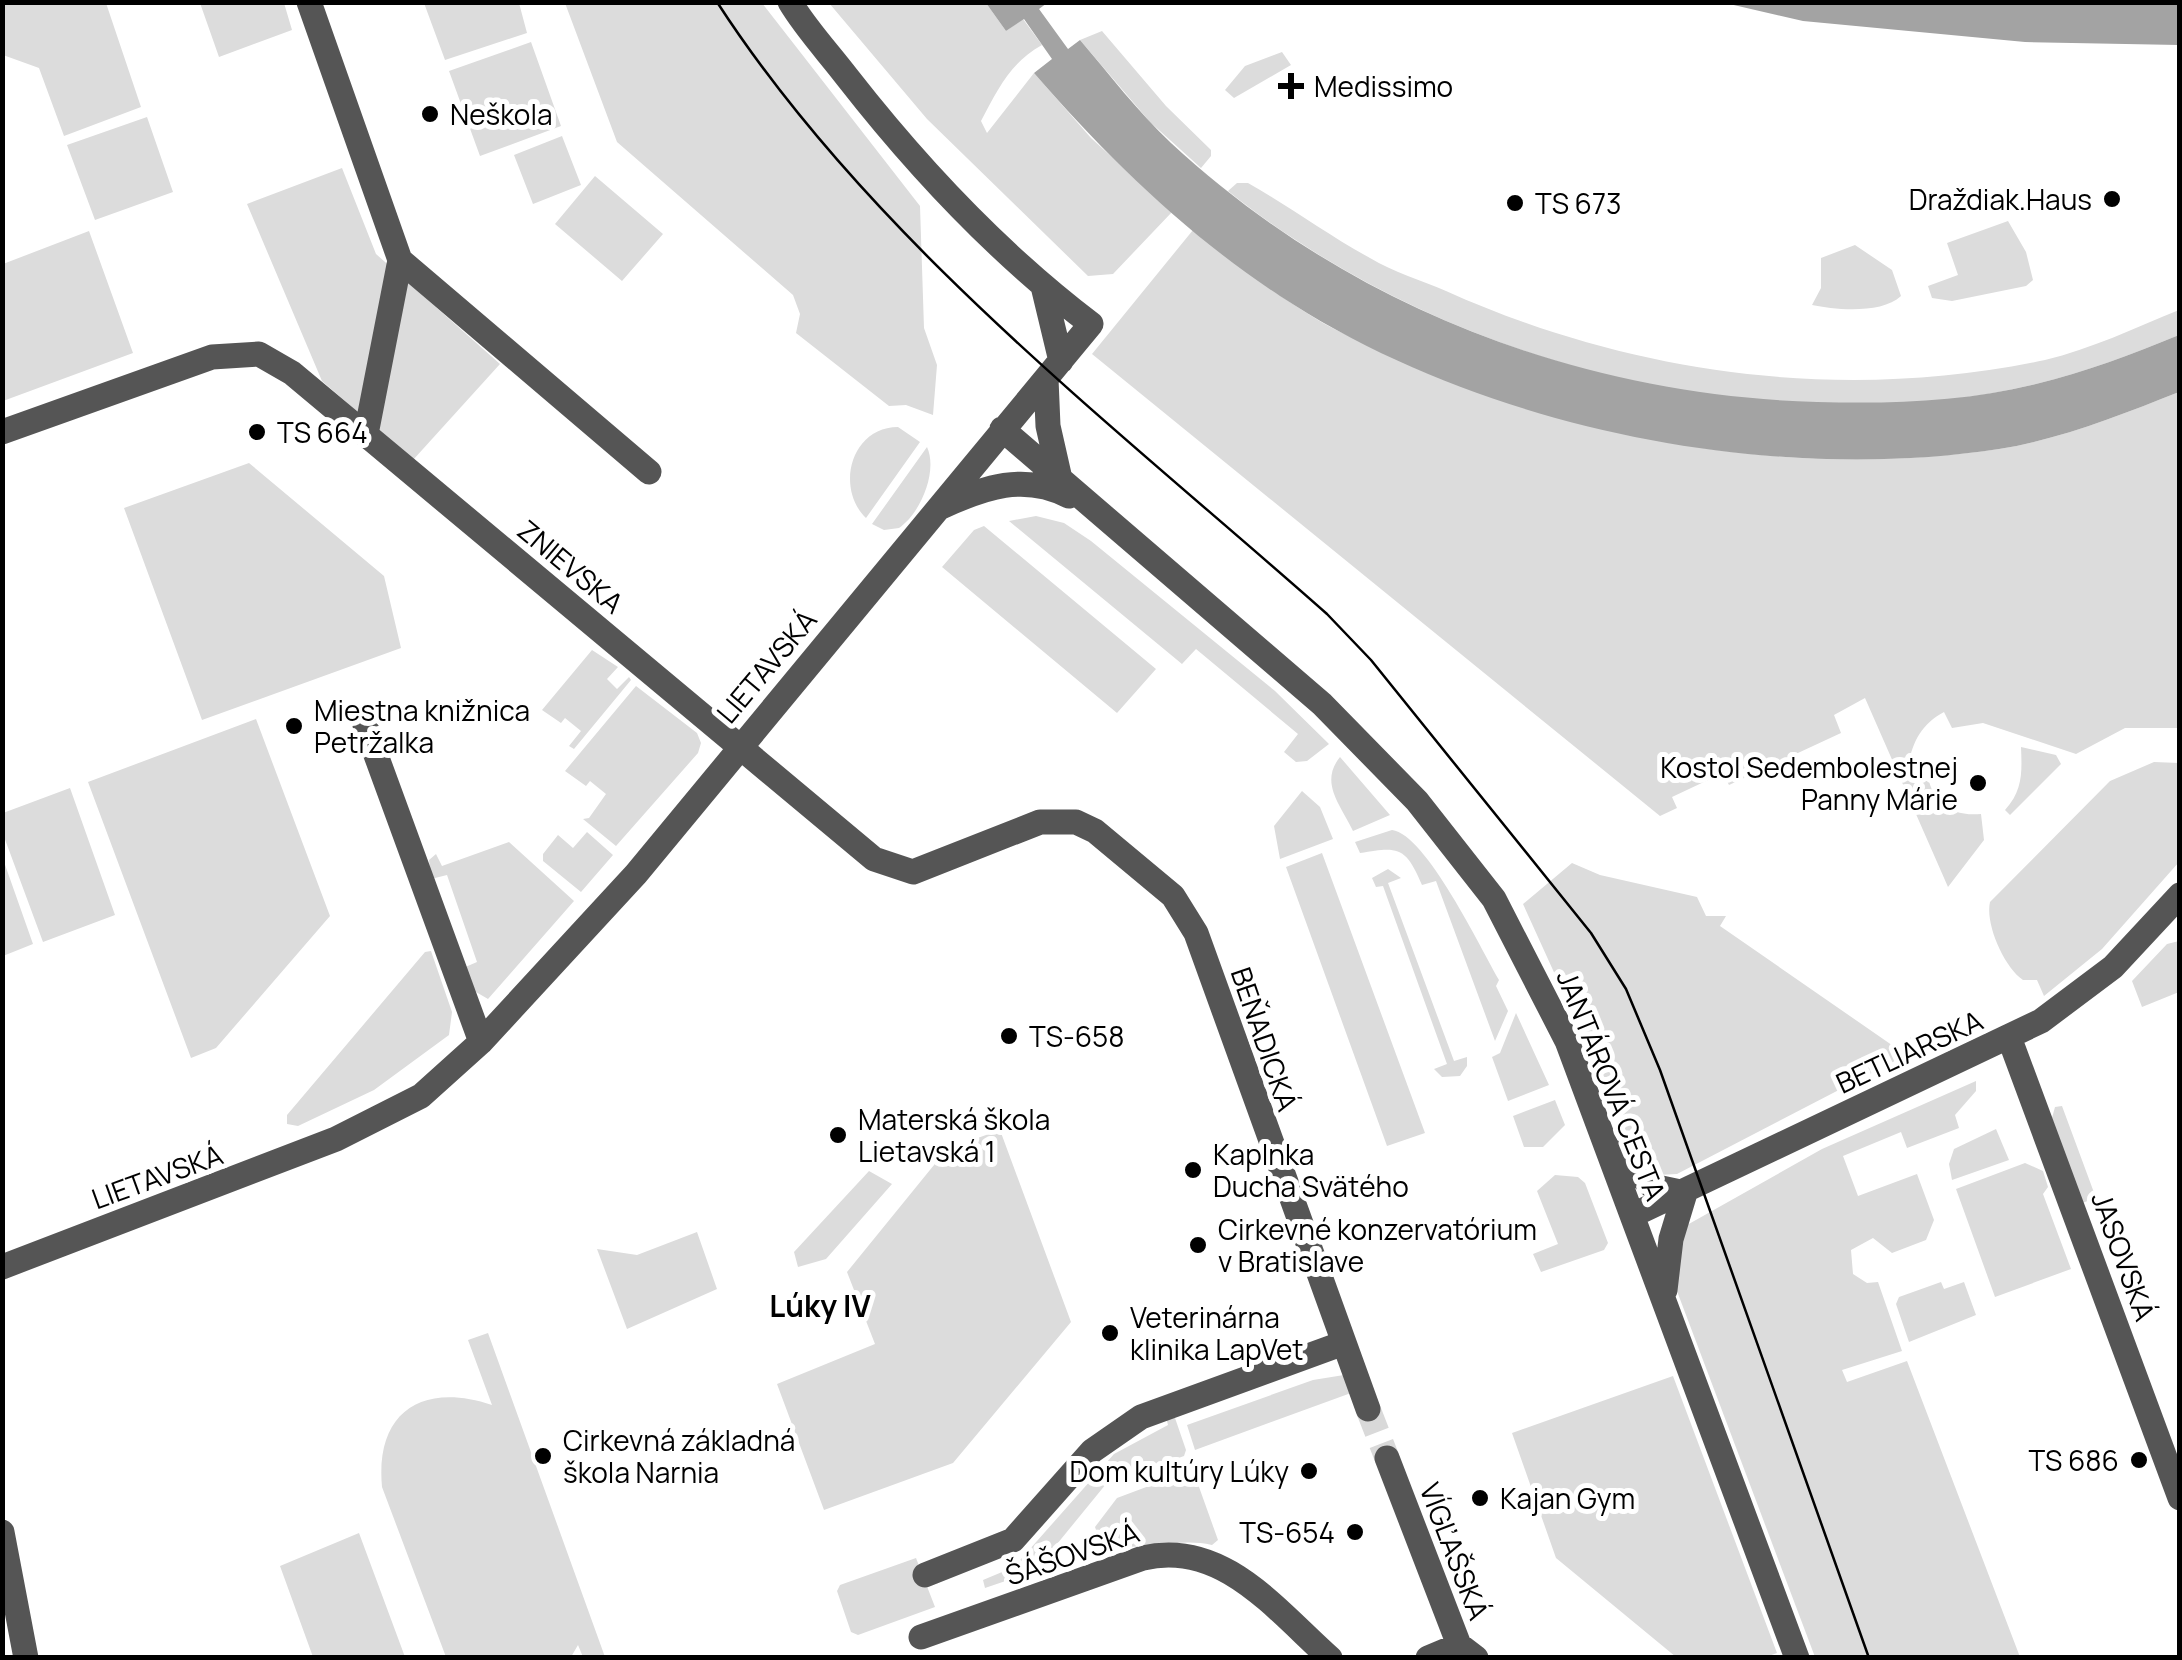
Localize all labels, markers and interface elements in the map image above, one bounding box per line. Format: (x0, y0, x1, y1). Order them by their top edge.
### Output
place label: Medissimo (1314, 67, 1453, 105)
marker: Medissimo (1278, 73, 1304, 99)
place label: Neškola (450, 95, 553, 133)
marker: Neškola (419, 103, 441, 125)
place label: Draždiak.Haus (1909, 180, 2092, 218)
place label: TS 673 (1535, 184, 1621, 222)
marker: Draždiak.Haus (2101, 188, 2123, 210)
marker: TS 673 (1504, 192, 1526, 214)
place label: TS 664 (277, 413, 368, 451)
marker: TS 664 (246, 421, 268, 443)
street label: ZNIEVSKA (510, 511, 632, 621)
street label: LIETAVSKÁ (708, 601, 825, 731)
place label: Miestna knižnica Petržalka (314, 691, 530, 761)
marker: Miestna knižnica Petržalka (283, 715, 305, 737)
place label: Kostol Sedembolestnej Panny Márie (1660, 748, 1958, 818)
marker: Kostol Sedembolestnej Panny Márie (1967, 772, 1989, 794)
street label: BEŇADICKÁ (1223, 962, 1307, 1116)
street label: JANTÁROVÁ CESTA (1549, 964, 1676, 1206)
street label: BETLIARSKA (1830, 1000, 1989, 1102)
place label: TS-658 (1029, 1017, 1125, 1055)
marker: TS-658 (998, 1025, 1020, 1047)
place label: Materská škola Lietavská 1 (858, 1100, 1050, 1170)
marker: Materská škola Lietavská 1 (827, 1124, 849, 1146)
street label: LIETAVSKÁ (86, 1135, 228, 1217)
place label: Kaplnka Ducha Svätého (1213, 1135, 1409, 1205)
marker: Kaplnka Ducha Svätého (1182, 1159, 1204, 1181)
street label: JASOVSKÁ (2083, 1186, 2165, 1326)
place label: Cirkevné konzervatórium v Bratislave (1218, 1210, 1537, 1280)
marker: Cirkevné konzervatórium v Bratislave (1187, 1234, 1209, 1256)
district label: Lúky IV (769, 1285, 871, 1326)
place label: Veterinárna klinika LapVet (1130, 1298, 1304, 1368)
marker: Veterinárna klinika LapVet (1099, 1322, 1121, 1344)
place label: Cirkevná základná škola Narnia (563, 1421, 795, 1491)
place label: TS 686 (2028, 1441, 2119, 1479)
marker: Cirkevná základná škola Narnia (532, 1445, 554, 1467)
marker: TS 686 (2128, 1449, 2150, 1471)
place label: Dom kultúry Lúky (1070, 1452, 1289, 1490)
marker: Dom kultúry Lúky (1298, 1460, 1320, 1482)
street label: VÍGĽAŠSKÁ (1411, 1477, 1499, 1625)
place label: Kajan Gym (1500, 1479, 1635, 1517)
marker: Kajan Gym (1469, 1487, 1491, 1509)
street label: ŠÁŠOVSKÁ (1000, 1512, 1144, 1594)
place label: TS-654 (1239, 1513, 1335, 1551)
marker: TS-654 (1344, 1521, 1366, 1543)

